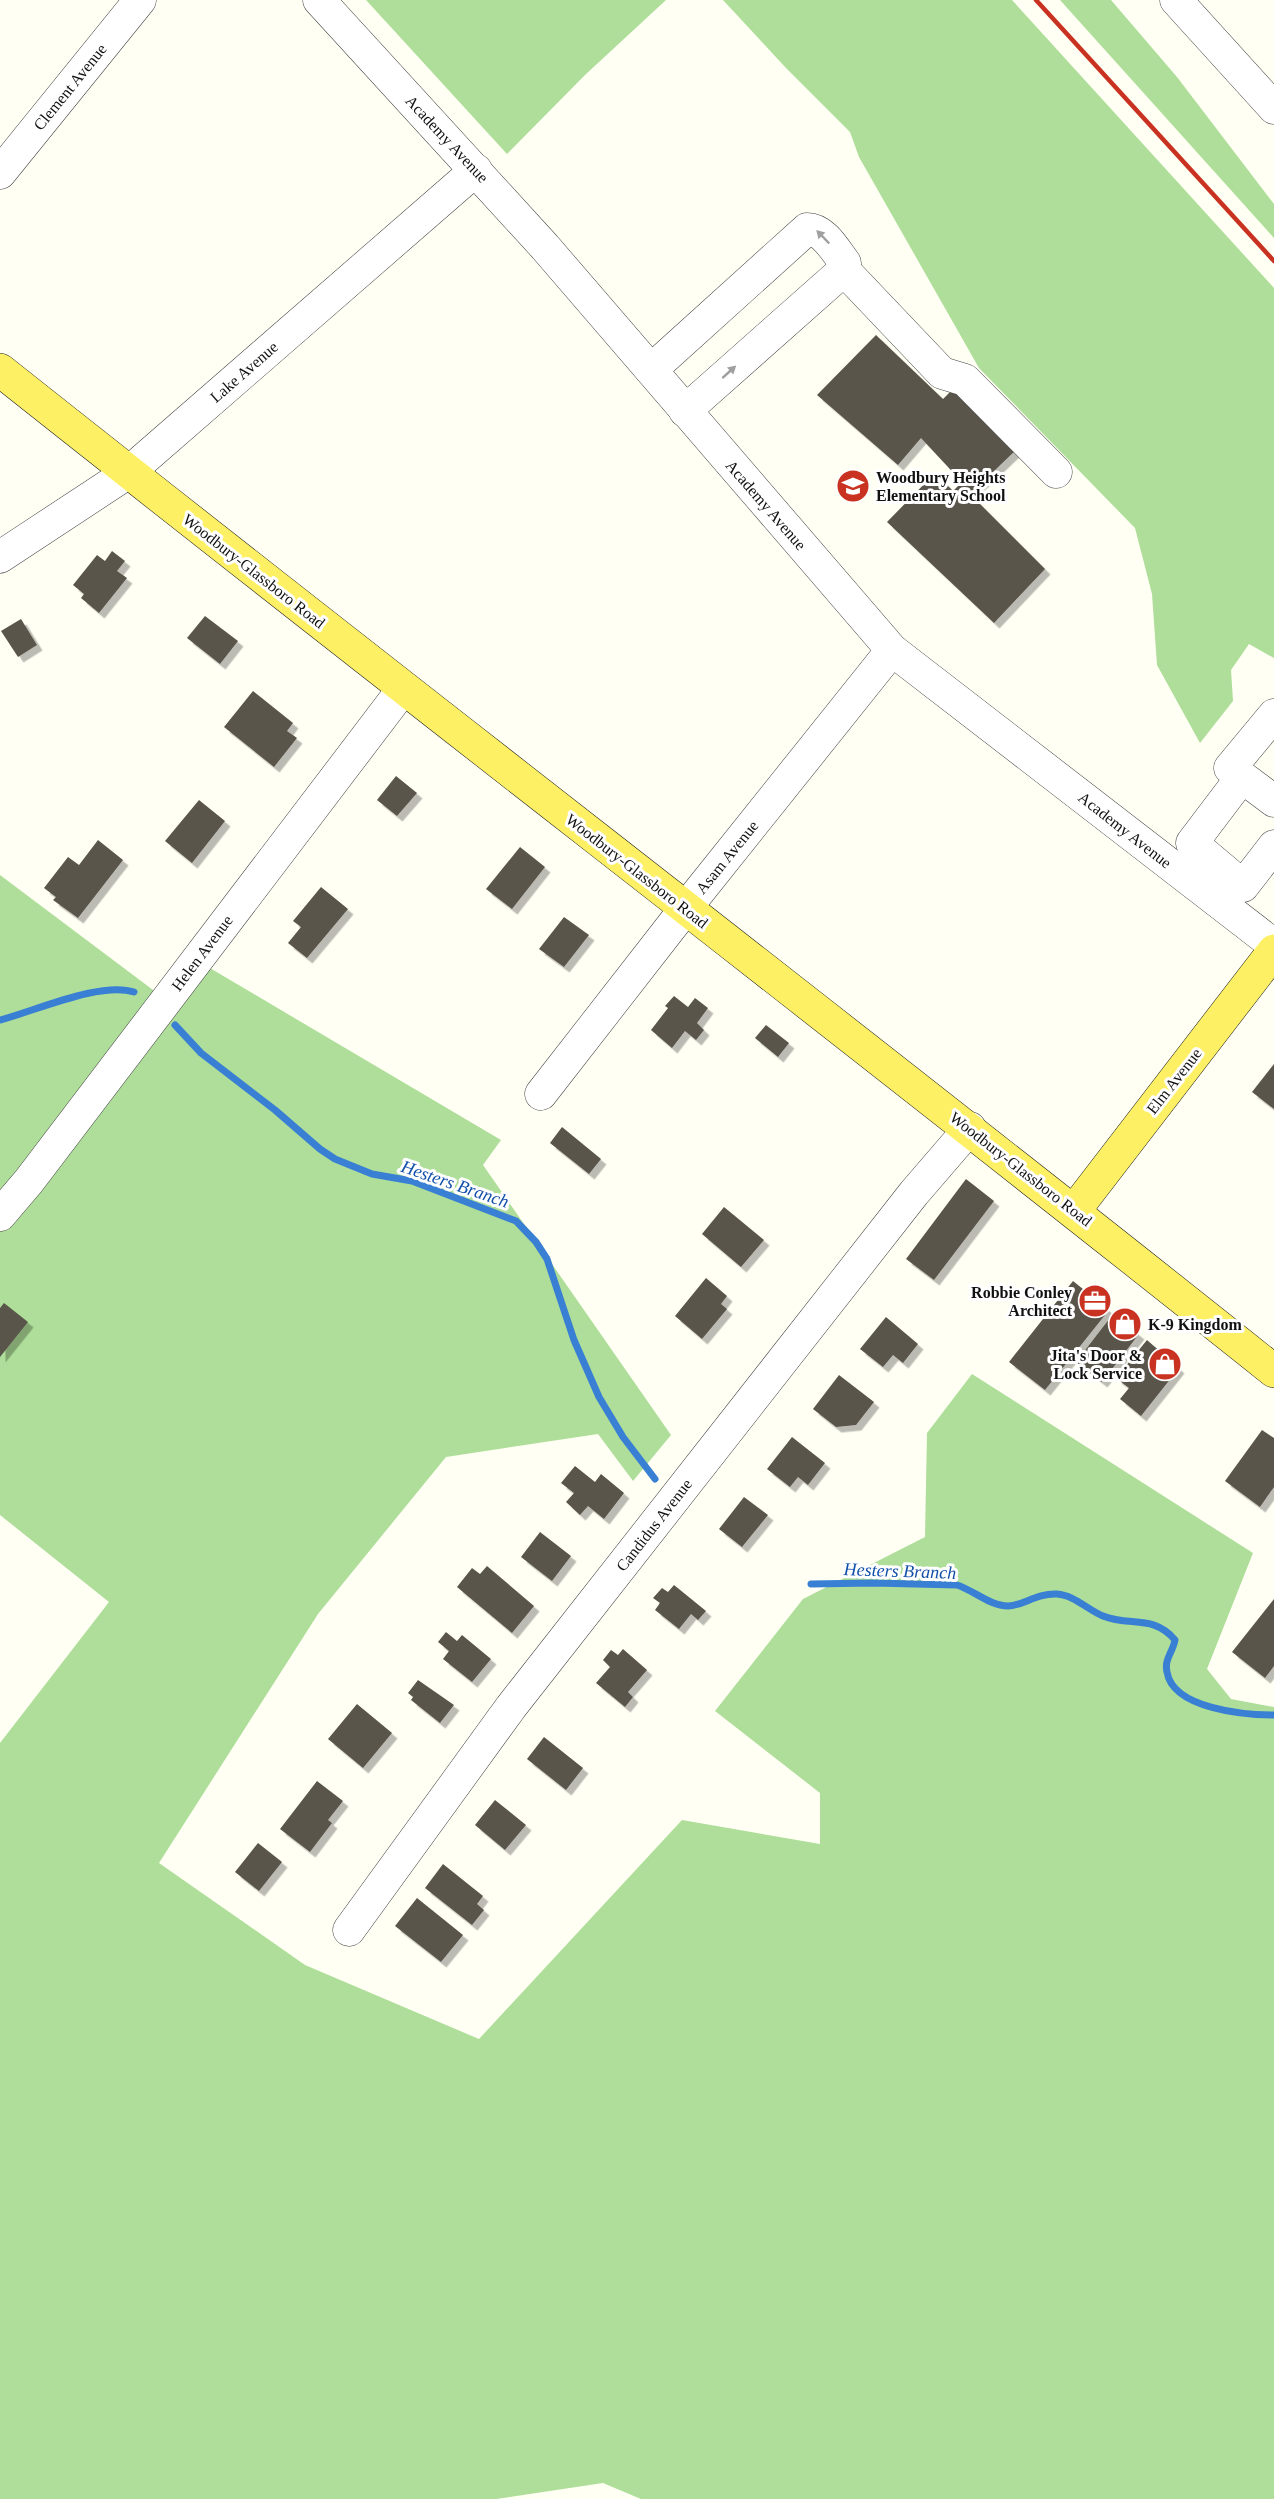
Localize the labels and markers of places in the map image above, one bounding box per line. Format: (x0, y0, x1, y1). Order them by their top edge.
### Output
school or university icon: Woodbury Heights Elementary School (835, 468, 871, 504)
place label: Woodbury Heights Elementary School (876, 469, 1006, 505)
office icon: Robbie Conley Architect (1077, 1283, 1113, 1319)
place label: Robbie Conley Architect (971, 1284, 1073, 1319)
shop icon: K-9 Kingdom (1107, 1306, 1143, 1342)
place label: K-9 Kingdom (1148, 1316, 1242, 1334)
shop icon: Jita's Door & Lock Service (1147, 1346, 1183, 1382)
place label: Jita's Door & Lock Service (1050, 1347, 1142, 1382)

